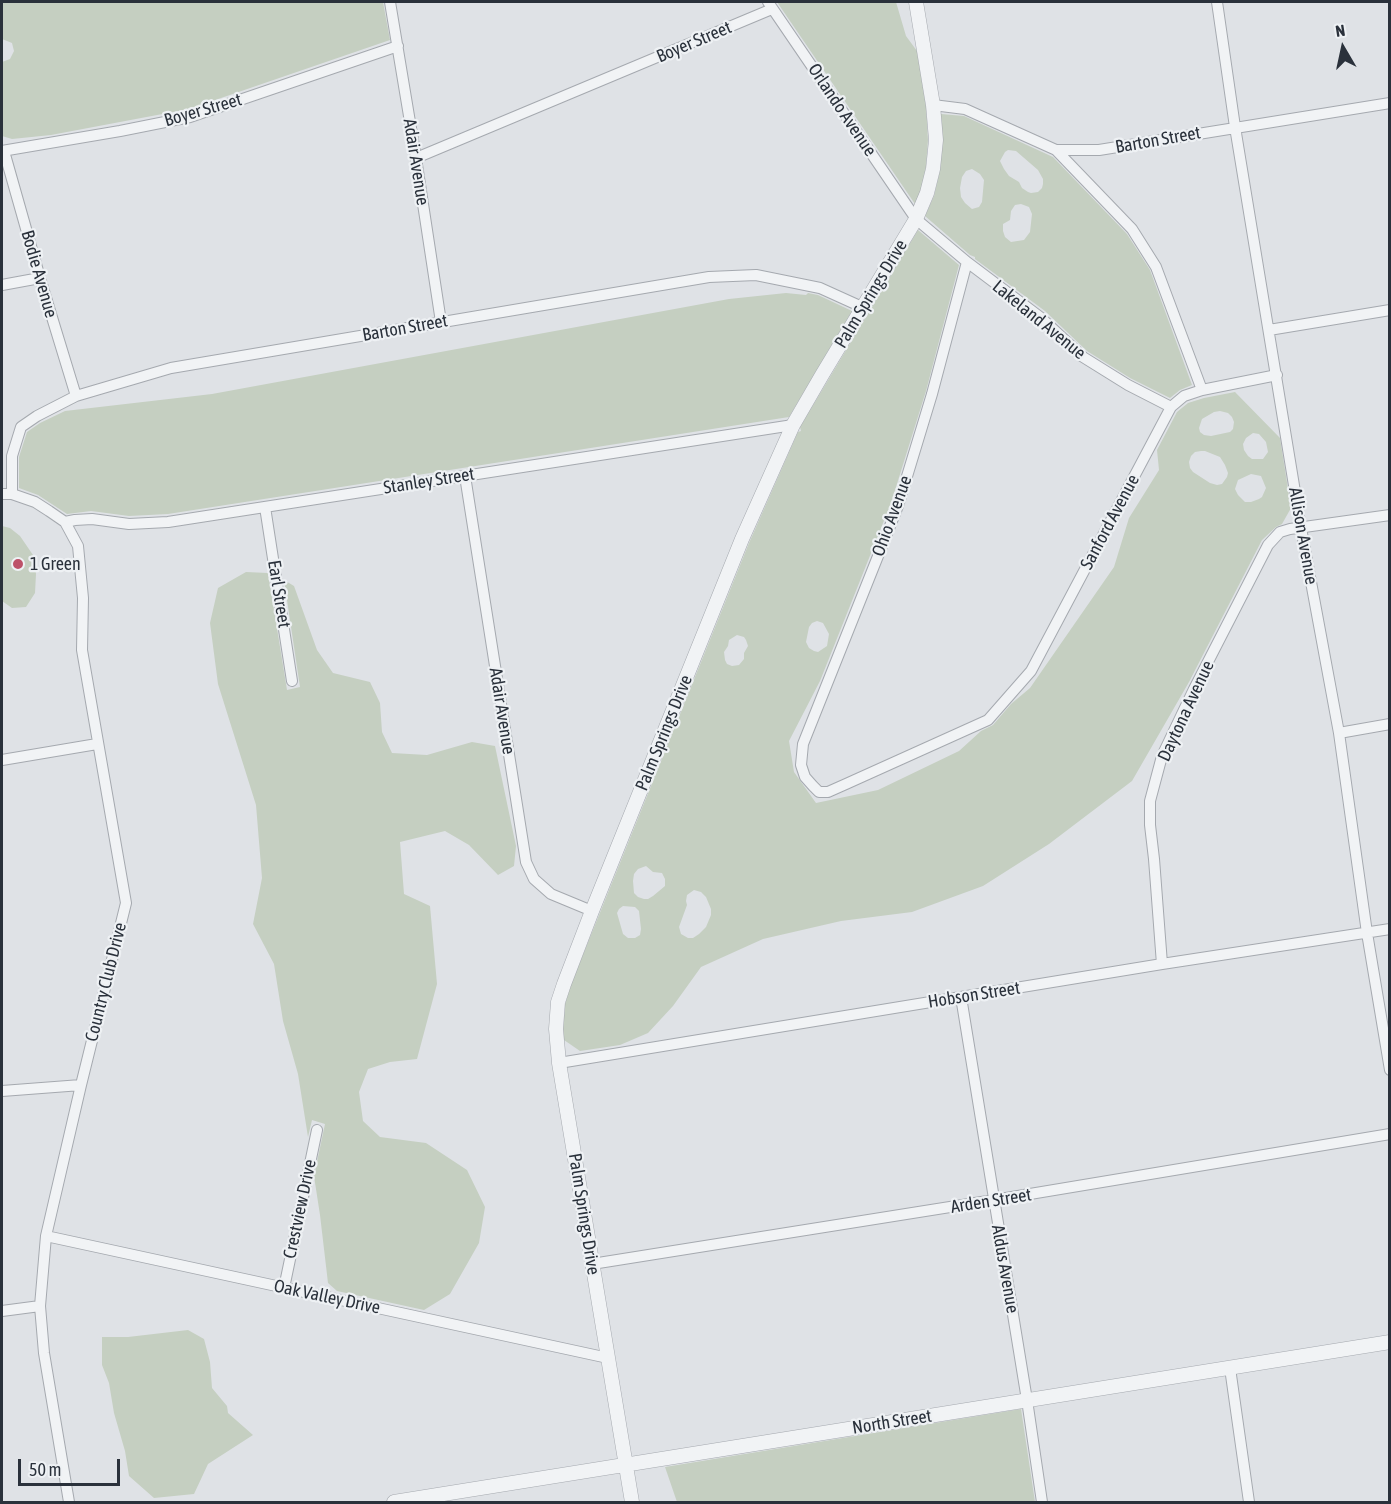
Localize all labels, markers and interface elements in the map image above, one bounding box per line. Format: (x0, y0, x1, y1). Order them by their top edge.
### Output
street label: Boyer Street (653, 17, 735, 67)
north arrow (1313, 18, 1373, 78)
text: N (1334, 21, 1346, 40)
street label: Orlando Avenue (803, 60, 881, 160)
street label: Boyer Street (162, 89, 244, 131)
street label: Adair Avenue (398, 117, 434, 207)
street label: Barton Street (1114, 122, 1202, 158)
street label: Bodie Avenue (16, 228, 62, 320)
street label: Palm Springs Drive (830, 236, 912, 352)
street label: Lakeland Avenue (988, 276, 1090, 364)
street label: Barton Street (361, 310, 449, 346)
street label: Stanley Street (382, 463, 476, 499)
street label: Sanford Avenue (1076, 471, 1144, 573)
street label: Ohio Avenue (867, 473, 917, 559)
street label: Allison Avenue (1284, 486, 1322, 586)
place label: 1 Green (30, 553, 81, 575)
marker: 1 Green (11, 557, 25, 571)
street label: Earl Street (263, 559, 295, 629)
street label: Daytona Avenue (1153, 657, 1219, 765)
street label: Adair Avenue (484, 666, 520, 756)
street label: Palm Springs Drive (631, 672, 697, 794)
street label: Country Club Drive (81, 920, 131, 1044)
street label: Hobson Street (926, 977, 1022, 1013)
street label: Palm Springs Drive (564, 1152, 604, 1276)
street label: Crestview Drive (279, 1157, 321, 1261)
street label: Arden Street (949, 1184, 1033, 1218)
street label: Aldus Avenue (987, 1223, 1023, 1315)
street label: Oak Valley Drive (272, 1275, 382, 1319)
street label: North Street (851, 1405, 933, 1439)
scale bar (21, 1447, 123, 1485)
text: 50 m (29, 1459, 61, 1480)

